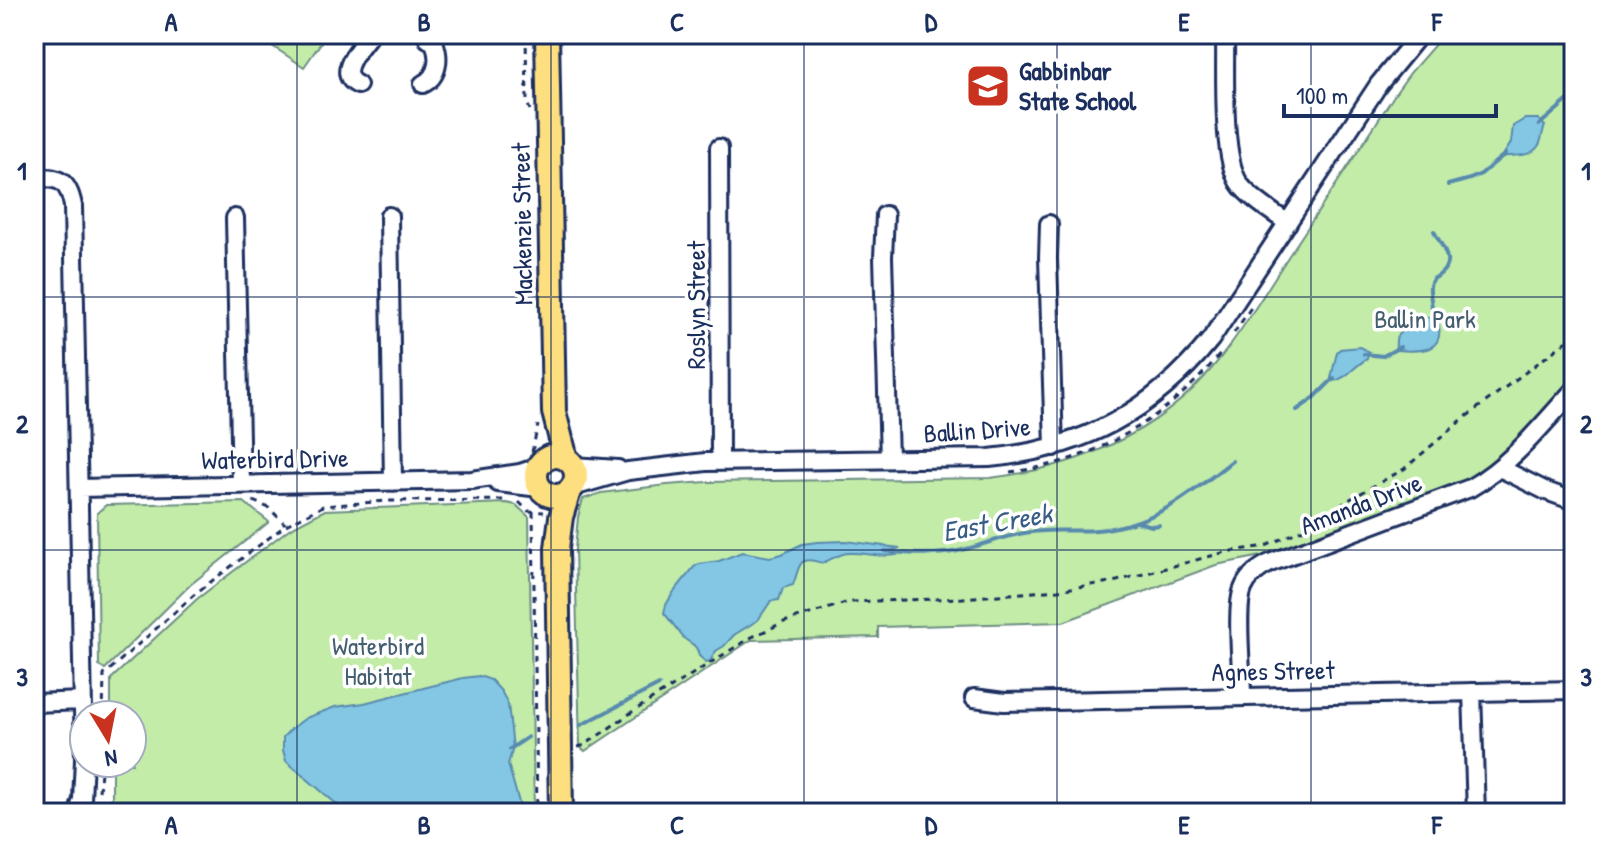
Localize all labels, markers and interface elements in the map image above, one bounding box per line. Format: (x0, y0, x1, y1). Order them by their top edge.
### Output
text: A (165, 4, 178, 39)
text: B (417, 4, 431, 39)
text: C (670, 4, 684, 39)
text: D (925, 4, 938, 39)
text: E (1178, 4, 1190, 39)
text: F (1431, 4, 1443, 39)
place label: Gabbinbar State School (1019, 53, 1137, 118)
school or university icon: Gabbinbar State School (964, 62, 1012, 110)
scale bar (1284, 68, 1496, 118)
text: 100 m (1296, 79, 1348, 111)
street label: Mackenzie Street (503, 141, 540, 306)
text: 1 (17, 153, 27, 188)
text: 1 (1581, 153, 1591, 188)
street label: Roslyn Street (678, 240, 713, 369)
park label: Ballin Park (1374, 301, 1476, 336)
text: 2 (16, 406, 29, 441)
text: 2 (1580, 406, 1593, 441)
street label: Ballin Drive (922, 408, 1032, 451)
street label: Waterbird Drive (201, 440, 349, 477)
street label: Amanda Drive (1295, 464, 1427, 543)
water label: East Creek (939, 493, 1057, 550)
park label: Waterbird Habitat (332, 628, 424, 693)
street label: Agnes Street (1211, 652, 1336, 689)
text: 3 (16, 659, 28, 694)
text: 3 (1580, 659, 1592, 694)
north arrow (68, 699, 148, 779)
text: N (103, 743, 120, 775)
text: A (165, 807, 178, 842)
text: B (417, 807, 431, 842)
text: C (670, 807, 684, 842)
text: D (925, 807, 938, 842)
text: E (1178, 807, 1190, 842)
text: F (1431, 807, 1443, 842)

